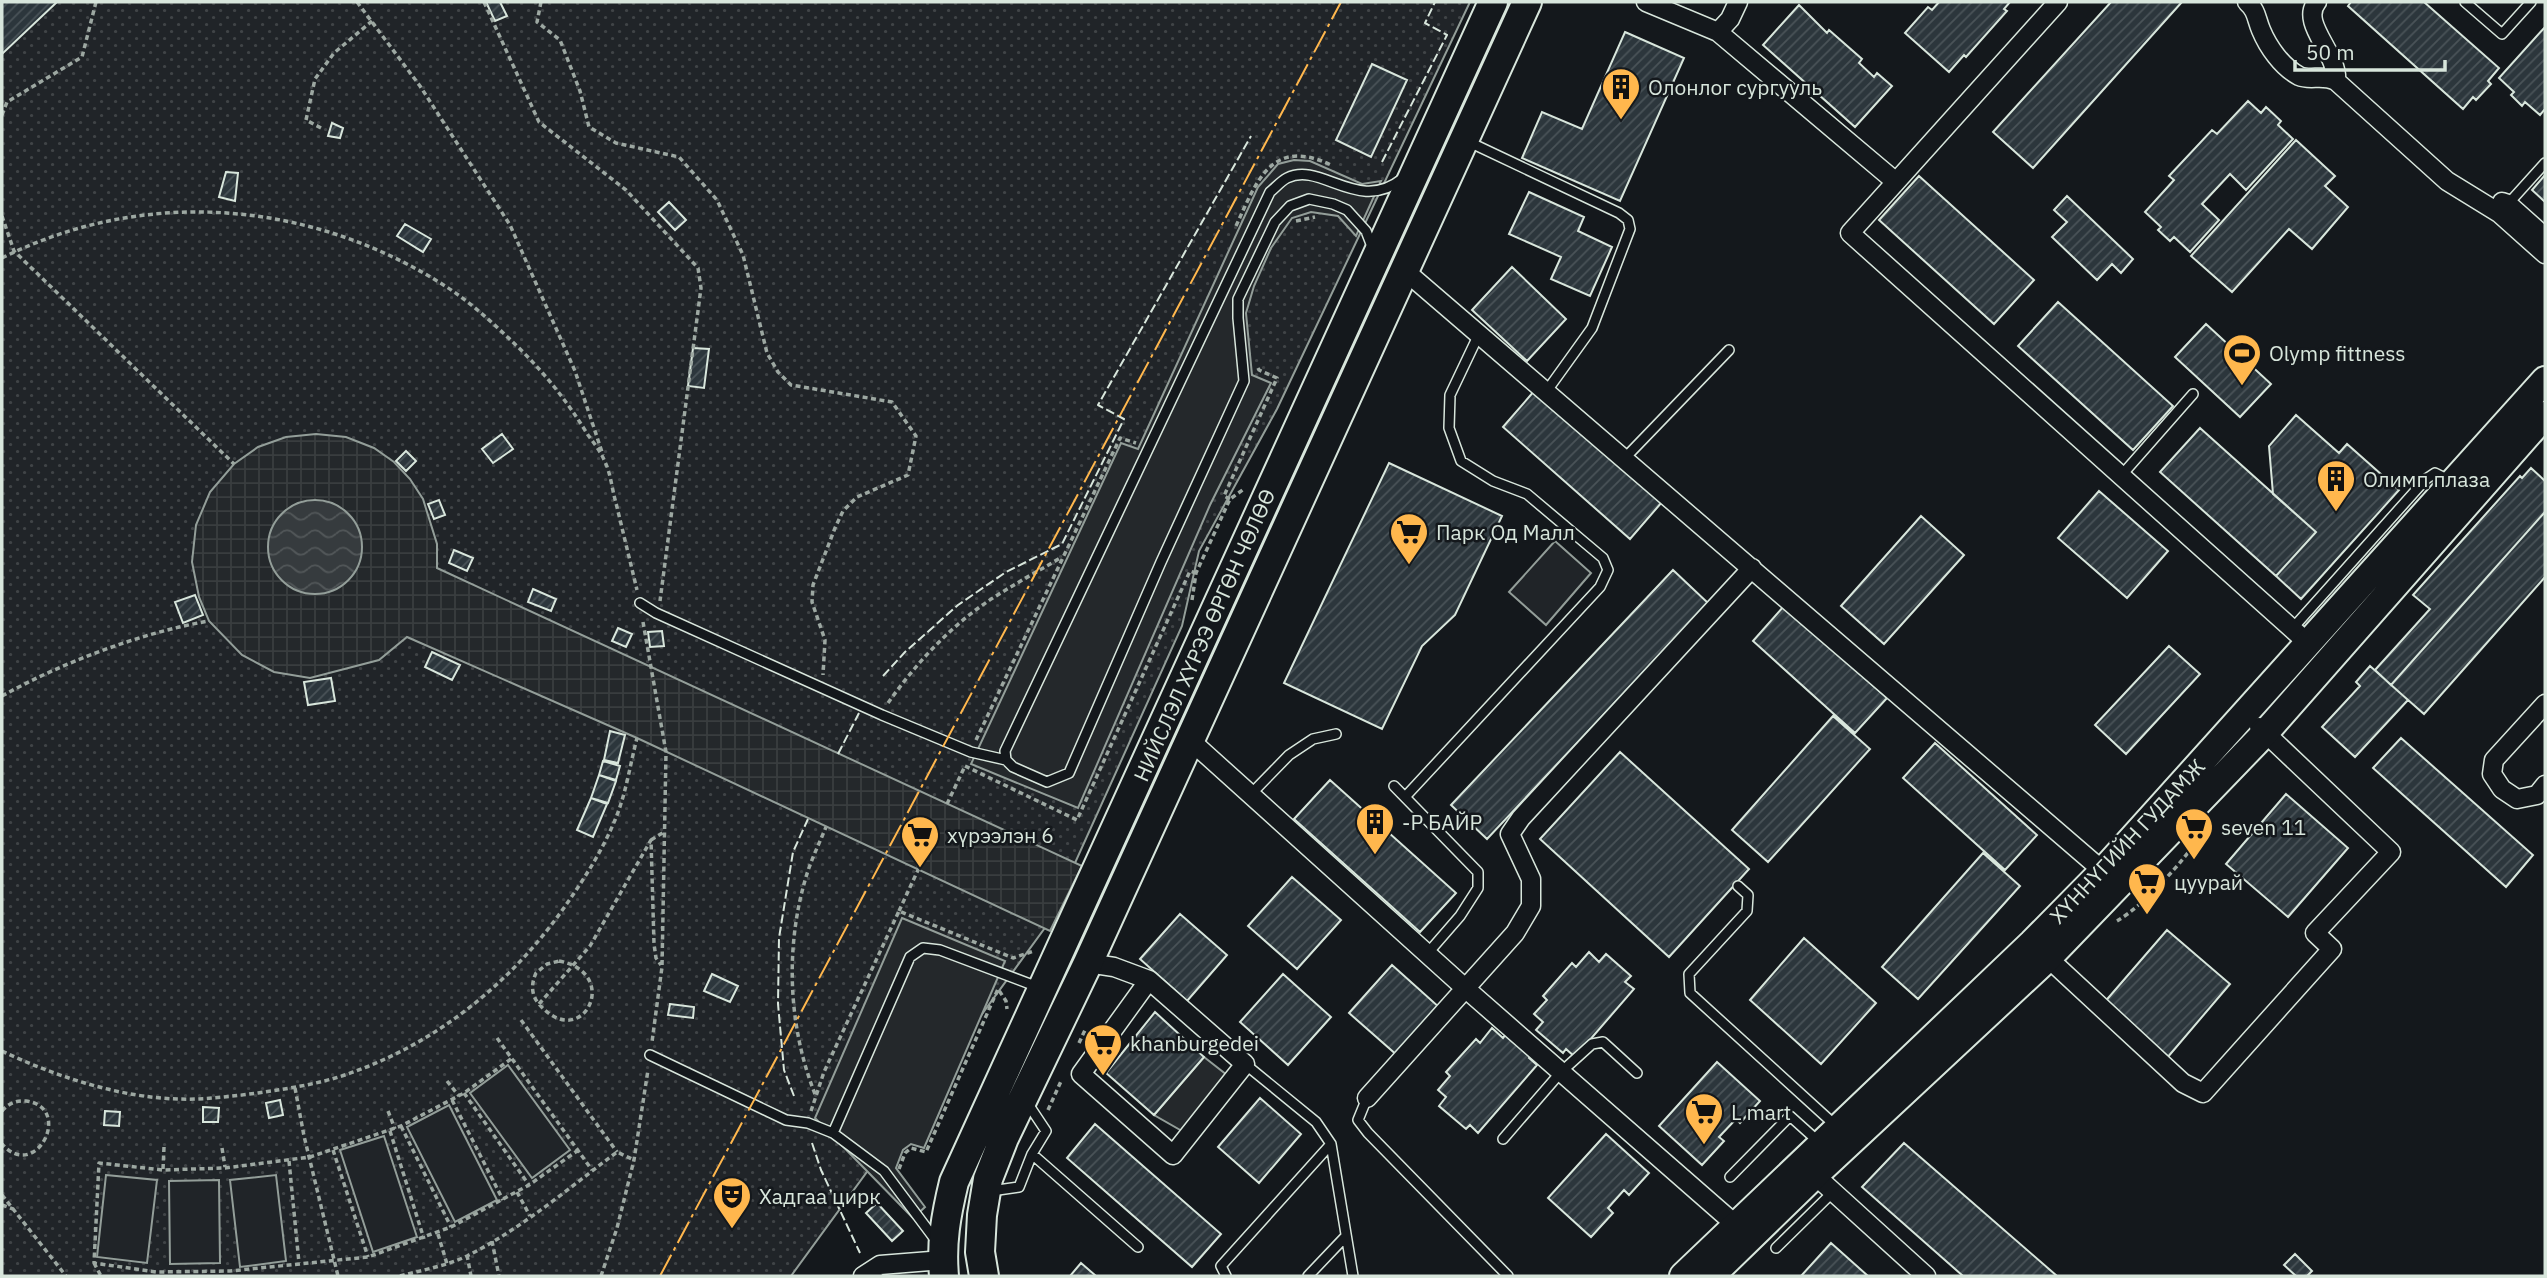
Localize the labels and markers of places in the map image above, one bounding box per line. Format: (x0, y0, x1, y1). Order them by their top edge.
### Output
building icon: Олонлог сургууль (1600, 66, 1642, 121)
place label: Олонлог сургууль (1648, 73, 1822, 101)
sports icon: Olymp fittness (2221, 332, 2263, 387)
place label: Olymp fittness (2269, 339, 2406, 367)
building icon: Олимп плаза (2315, 458, 2357, 513)
place label: Олимп плаза (2363, 465, 2490, 493)
supermarket icon: Парк Од Малл (1388, 511, 1430, 566)
place label: Парк Од Малл (1436, 518, 1575, 546)
building icon: -Р БАЙР (1354, 801, 1396, 856)
supermarket icon: seven 11 (2173, 806, 2215, 861)
place label: -Р БАЙР (1402, 808, 1482, 836)
place label: seven 11 (2221, 813, 2306, 841)
supermarket icon: хүрээлэн 6 (899, 814, 941, 869)
place label: хүрээлэн 6 (947, 821, 1054, 849)
supermarket icon: цуурай (2126, 861, 2168, 916)
place label: цуурай (2174, 868, 2243, 896)
supermarket icon: khanburgedei (1082, 1022, 1124, 1077)
place label: khanburgedei (1130, 1029, 1259, 1057)
supermarket icon: L mart (1683, 1091, 1725, 1146)
place label: L mart (1731, 1098, 1791, 1126)
theatre icon: Хадгаа цирк (711, 1175, 753, 1230)
place label: Хадгаа цирк (759, 1182, 881, 1210)

